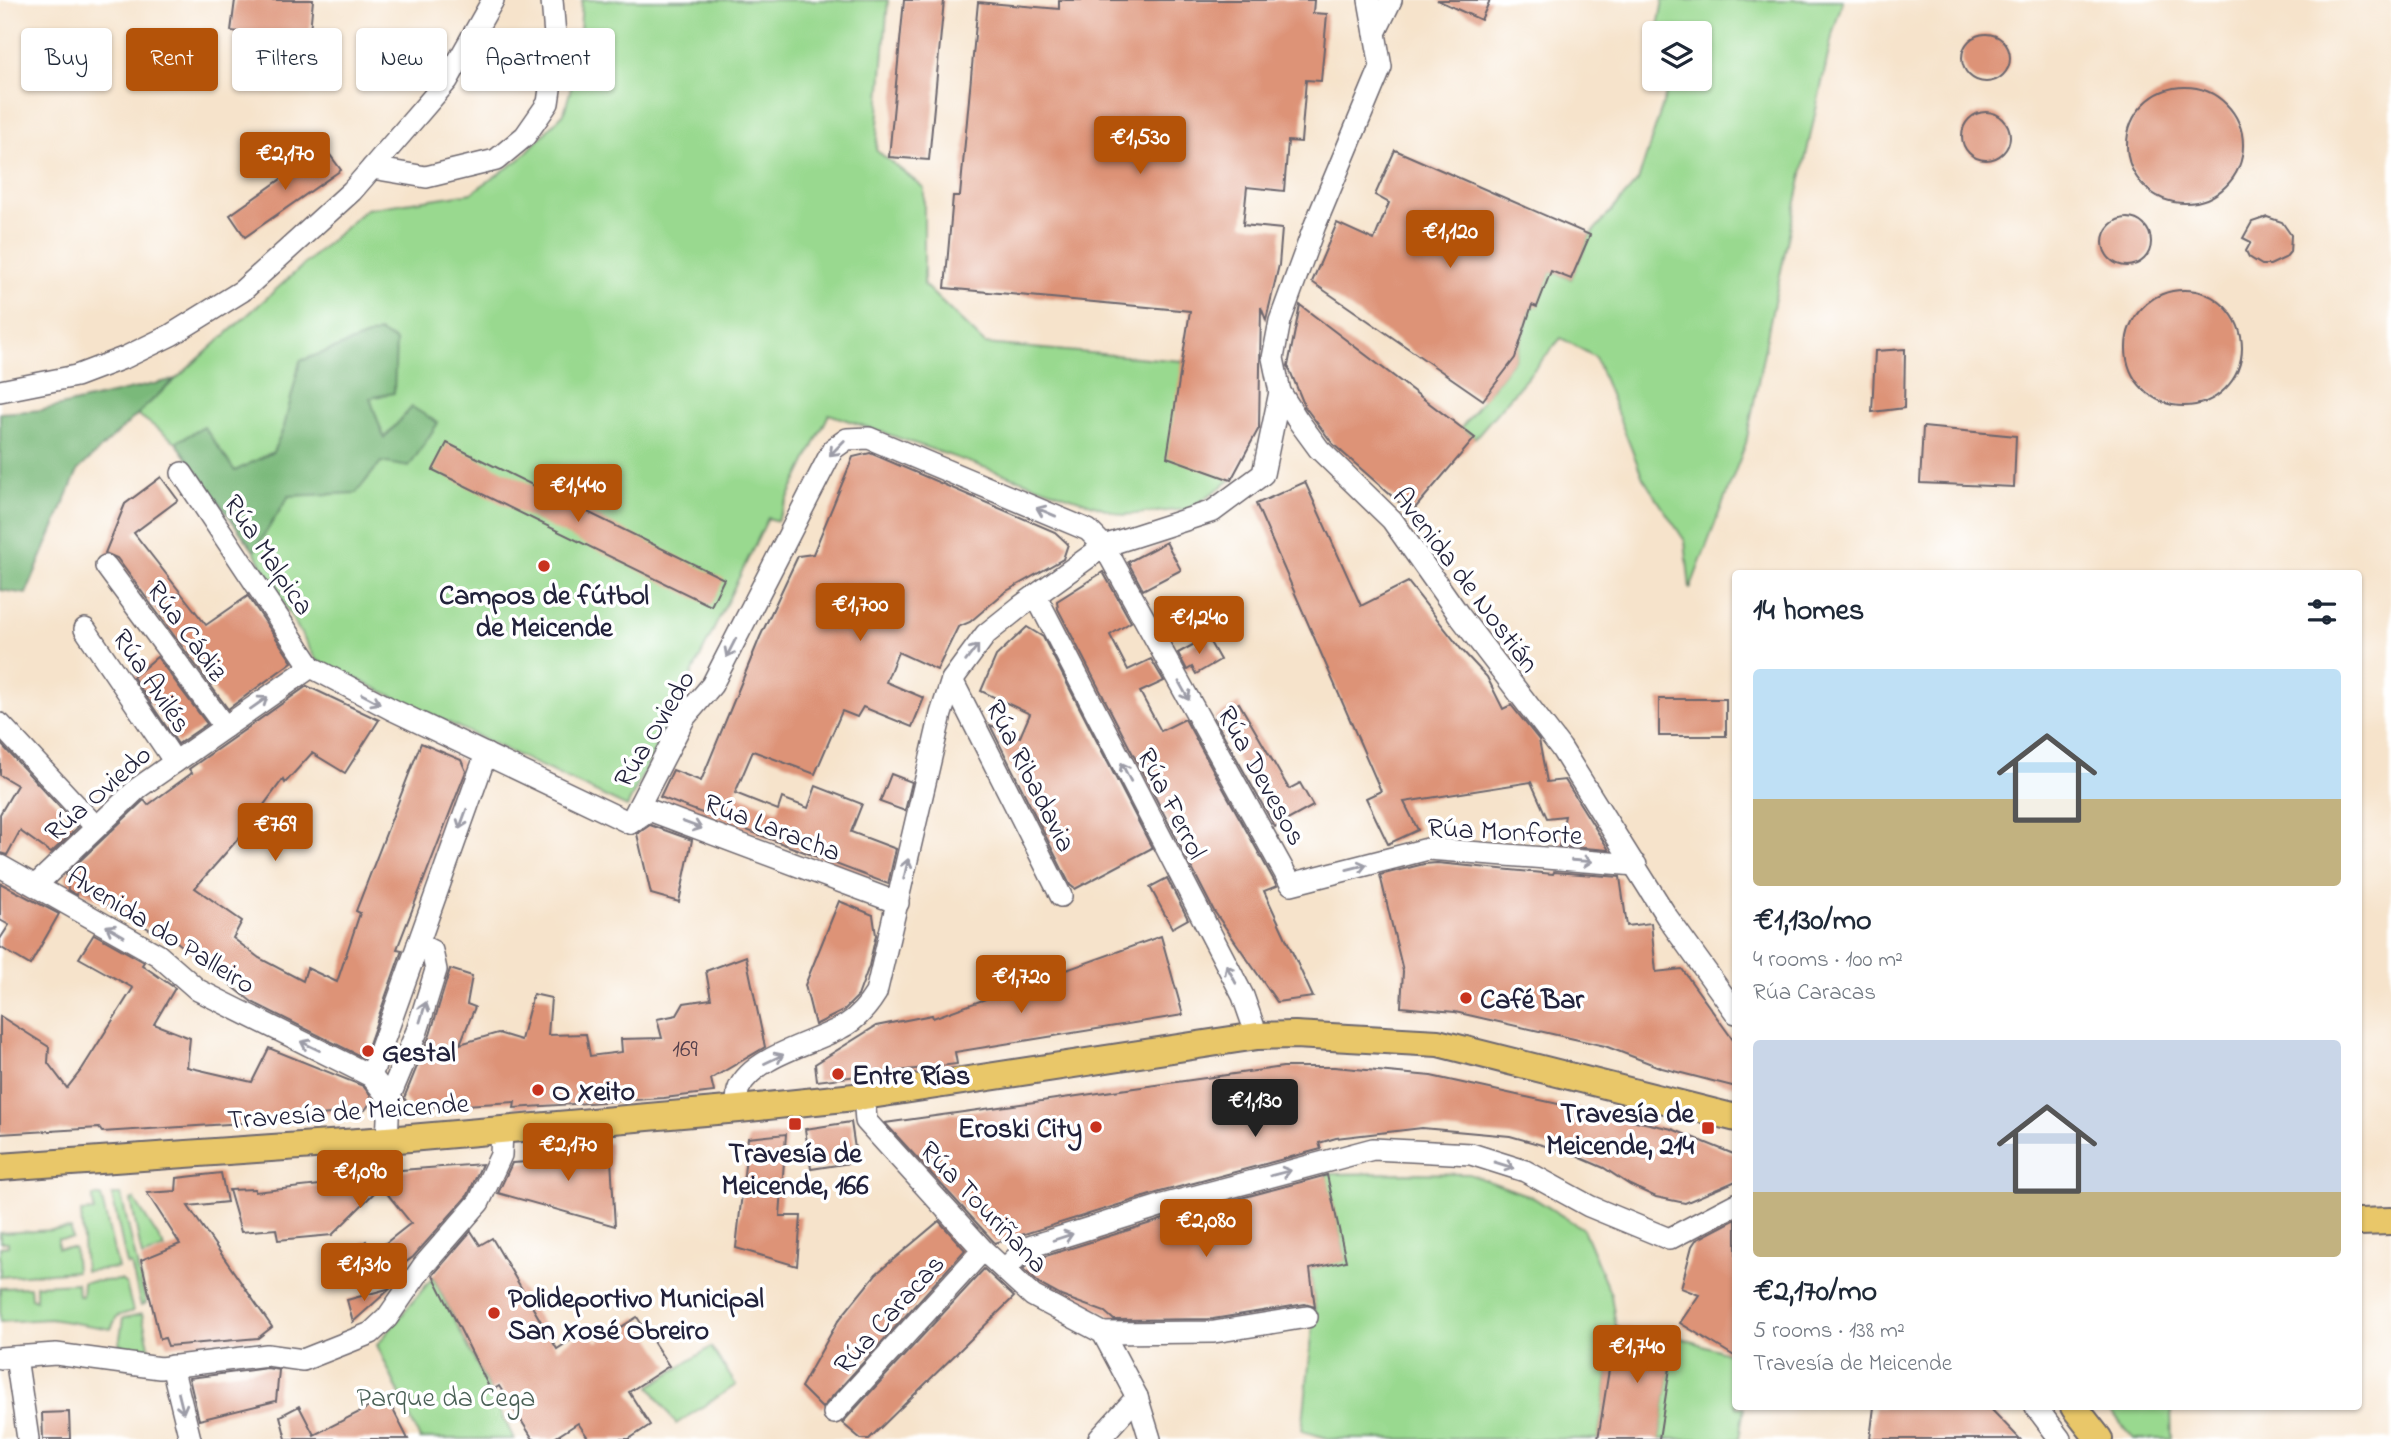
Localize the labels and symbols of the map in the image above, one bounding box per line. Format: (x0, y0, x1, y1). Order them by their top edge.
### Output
pin: €1,530 (1083, 116, 1197, 176)
pin: €2,170 (228, 132, 342, 192)
pin: €1,120 (1393, 210, 1507, 270)
one-way arrow (829, 439, 846, 456)
pin: €1,440 (521, 464, 635, 524)
street label: Avenida de Nostián (1381, 479, 1548, 683)
street label: Rúa Malpica (211, 487, 323, 625)
one-way arrow (1035, 505, 1057, 518)
marker: Campos de fútbol de Meicende (536, 558, 552, 574)
street label: Rúa Cádiz (135, 573, 236, 691)
place label: Campos de fútbol de Meicende (439, 577, 649, 650)
pin: €1,700 (803, 584, 917, 643)
pin: €1,240 (1142, 596, 1256, 656)
street label: Rúa Avilés (100, 622, 200, 742)
one-way arrow (723, 637, 737, 658)
one-way arrow (964, 645, 979, 663)
street label: Rúa Oviedo (605, 663, 707, 796)
one-way arrow (1177, 681, 1191, 701)
one-way arrow (361, 692, 381, 706)
street label: Rúa Ribadavia (973, 693, 1085, 860)
one-way arrow (249, 696, 268, 710)
street label: Rúa Devesos (1205, 699, 1315, 854)
street label: Rúa Oviedo (37, 736, 162, 853)
street label: Rúa Ferrol (1124, 742, 1215, 867)
one-way arrow (1119, 762, 1132, 783)
street label: Rúa Laracha (697, 784, 846, 874)
pin: €769 (234, 804, 316, 863)
one-way arrow (456, 807, 468, 829)
street label: Rúa Monforte (1426, 809, 1584, 858)
one-way arrow (680, 820, 702, 832)
one-way arrow (1570, 855, 1593, 868)
street label: Avenida do Palleiro (58, 858, 262, 1006)
one-way arrow (899, 858, 913, 881)
one-way arrow (1345, 860, 1368, 873)
one-way arrow (106, 923, 126, 937)
pin: €1,720 (964, 956, 1078, 1015)
one-way arrow (1224, 964, 1238, 984)
place label: Café Bar (1480, 981, 1585, 1022)
marker: Café Bar (1458, 990, 1474, 1006)
one-way arrow (417, 1001, 430, 1023)
house number: 169 (672, 1033, 698, 1068)
place label: Gestal (382, 1034, 456, 1075)
one-way arrow (300, 1039, 321, 1052)
marker: Gestal (360, 1043, 376, 1059)
one-way arrow (762, 1052, 784, 1065)
place label: Entre Rías (852, 1057, 970, 1098)
marker: Entre Rías (830, 1066, 846, 1082)
place label: O Xeito (552, 1073, 635, 1114)
pin: €1,130 (1198, 1080, 1312, 1139)
marker: O Xeito (530, 1082, 546, 1098)
street label: Travesía de Meicende (226, 1085, 471, 1142)
place label: Travesía de Meicende, 214 (1546, 1095, 1695, 1168)
place label: Eroski City (958, 1110, 1082, 1151)
marker: Travesía de Meicende, 166 (787, 1116, 803, 1132)
marker: Eroski City (1088, 1119, 1104, 1135)
marker: Travesía de Meicende, 214 (1700, 1120, 1716, 1136)
pin: €2,170 (511, 1124, 625, 1183)
street label: Rúa Touriñana (909, 1133, 1056, 1284)
place label: Travesía de Meicende, 166 (721, 1135, 869, 1208)
pin: €1,090 (303, 1150, 417, 1210)
one-way arrow (1493, 1159, 1515, 1172)
one-way arrow (1270, 1166, 1292, 1179)
pin: €2,080 (1149, 1200, 1263, 1259)
one-way arrow (1052, 1229, 1074, 1242)
pin: €1,310 (307, 1244, 421, 1303)
street label: Rúa Caracas (825, 1246, 956, 1385)
place label: Polideportivo Municipal San Xosé Obreiro (508, 1280, 764, 1353)
marker: Polideportivo Municipal San Xosé Obreiro (486, 1305, 502, 1321)
pin: €1,740 (1580, 1326, 1694, 1385)
park label: Parque da Cega (357, 1379, 535, 1420)
one-way arrow (175, 1391, 188, 1414)

